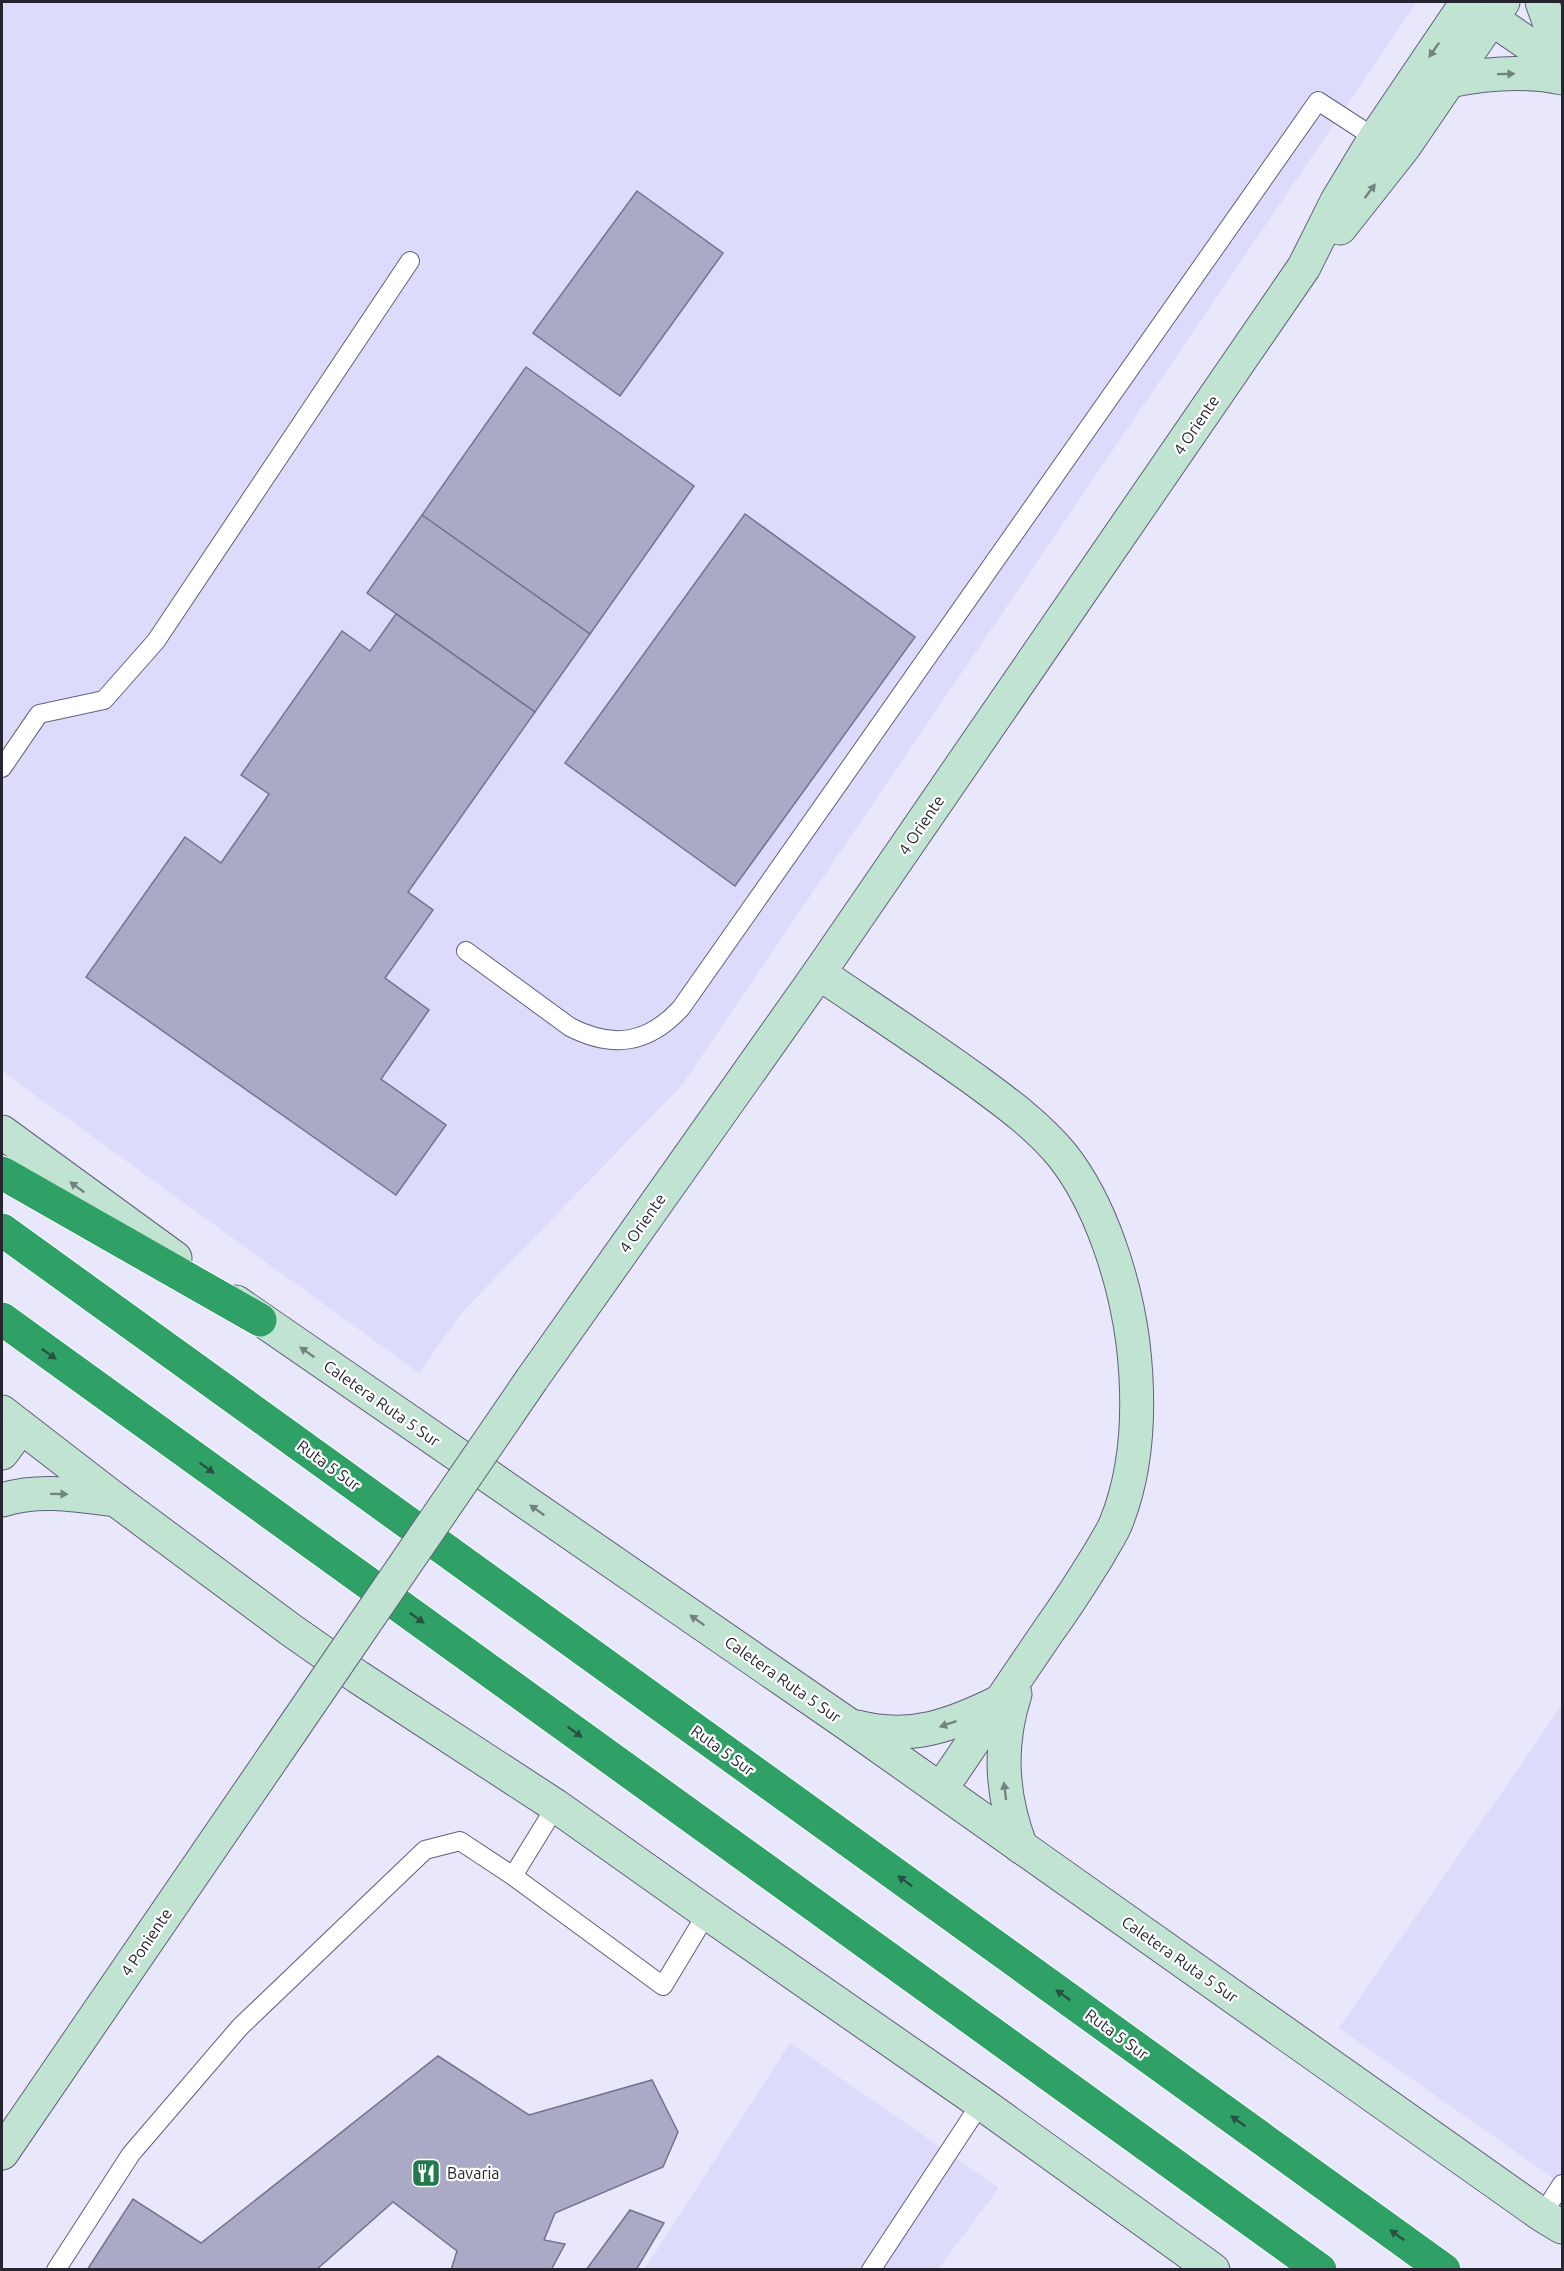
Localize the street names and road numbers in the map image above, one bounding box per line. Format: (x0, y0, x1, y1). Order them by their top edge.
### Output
street label: 4 Oriente (1169, 392, 1223, 458)
street label: 4 Oriente (894, 792, 948, 858)
street label: 4 Oriente (615, 1190, 669, 1256)
street label: Caletera Ruta 5 Sur (320, 1356, 444, 1450)
street label: Ruta 5 Sur (294, 1436, 364, 1494)
street label: Caletera Ruta 5 Sur (721, 1632, 845, 1726)
street label: Ruta 5 Sur (688, 1721, 758, 1779)
street label: 4 Poniente (117, 1905, 175, 1979)
street label: Caletera Ruta 5 Sur (1118, 1912, 1242, 2006)
street label: Ruta 5 Sur (1082, 2005, 1152, 2063)

